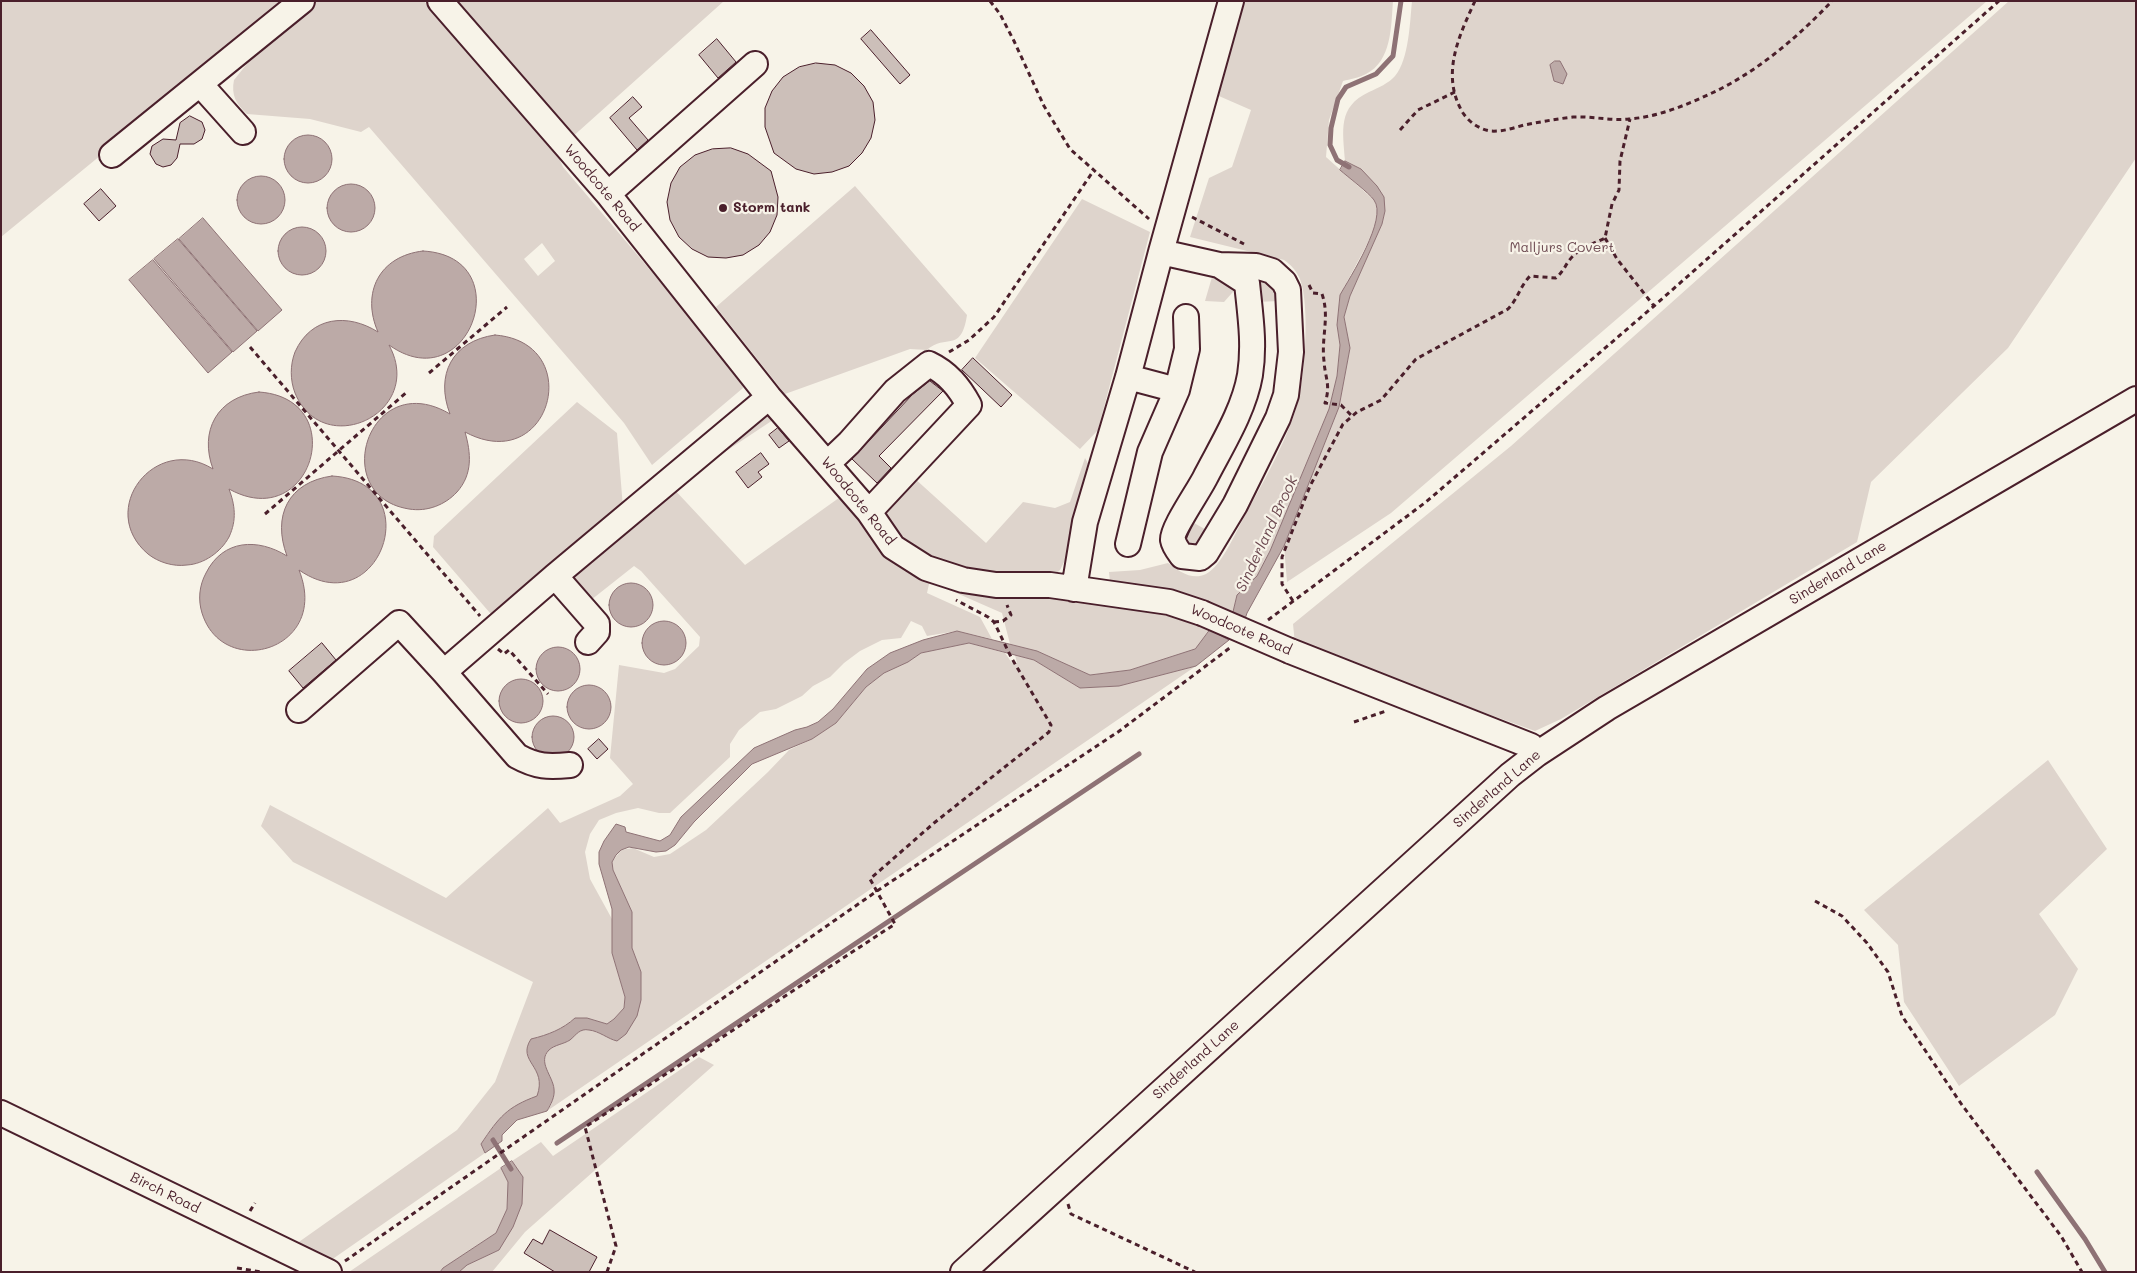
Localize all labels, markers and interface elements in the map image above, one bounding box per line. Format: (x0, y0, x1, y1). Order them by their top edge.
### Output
street label: Woodcote Road (561, 141, 643, 235)
place label: Storm tank (733, 200, 810, 216)
marker: Storm tank (717, 202, 729, 214)
park label: Malljurs Covert (1509, 240, 1615, 256)
street label: Woodcote Road (817, 454, 899, 548)
water label: Sinderland Brook (1232, 473, 1302, 595)
street label: Sinderland Lane (1786, 537, 1890, 609)
street label: Woodcote Road (1188, 601, 1294, 659)
street label: Sinderland Lane (1450, 746, 1544, 832)
street label: Sinderland Lane (1149, 1017, 1243, 1103)
street label: Birch Road (127, 1169, 203, 1217)

